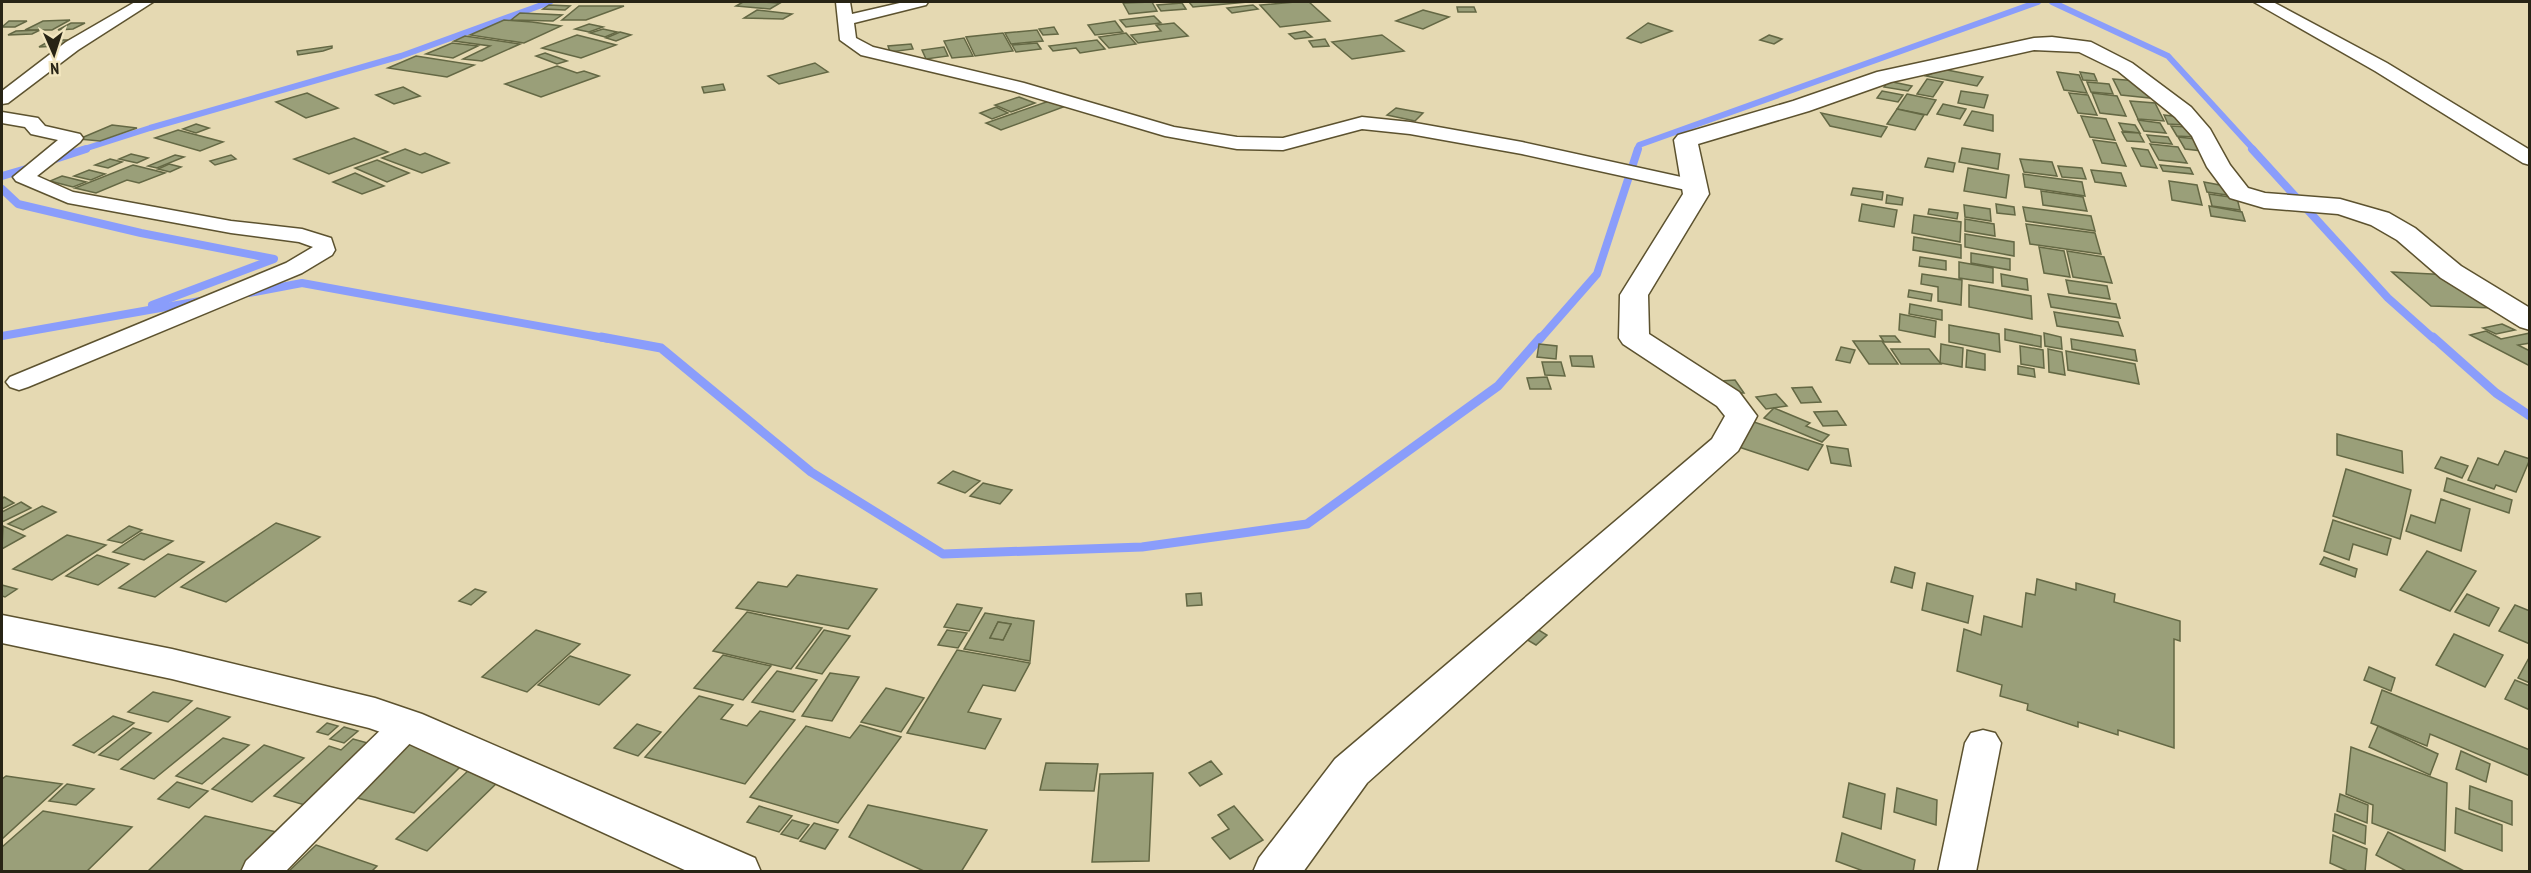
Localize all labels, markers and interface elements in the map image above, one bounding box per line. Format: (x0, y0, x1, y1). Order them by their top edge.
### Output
north arrow (24, 24, 84, 84)
text: N (50, 59, 60, 79)

